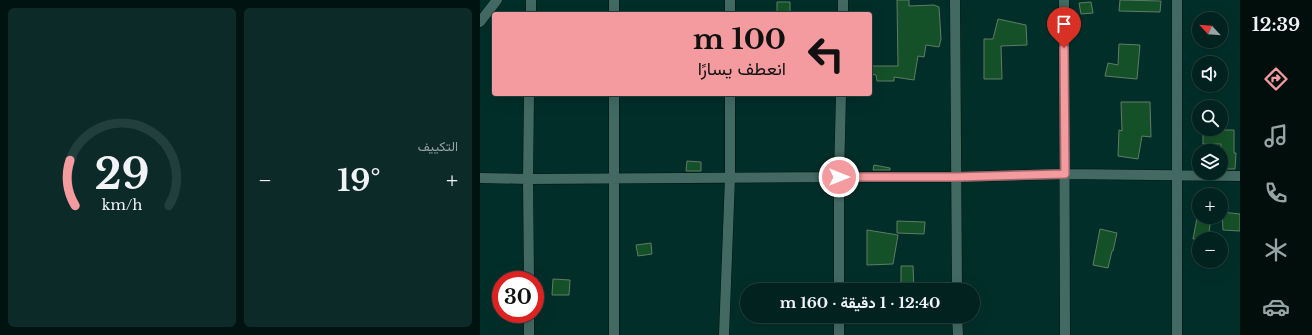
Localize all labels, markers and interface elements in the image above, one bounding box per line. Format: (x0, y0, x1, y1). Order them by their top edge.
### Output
pin (1047, 7.0, 1081, 48)
north arrow (1192, 12, 1228, 48)
map controls (1192, 12, 1228, 268)
icon: arrive (1053, 13, 1075, 35)
text: 12:39 (1252, 14, 1300, 36)
text: 100 m (693, 22, 786, 57)
icon: left (800, 28, 852, 80)
button: sound (1192, 56, 1228, 92)
text: انعطف يسارًا (698, 58, 786, 80)
icon: directions (1262, 65, 1290, 93)
button: search (1192, 100, 1228, 136)
icon: music (1262, 122, 1290, 150)
text: التكييف (418, 138, 458, 155)
button: layers (1192, 144, 1228, 180)
text: 29 (94, 148, 150, 199)
position arrow (818, 156, 860, 198)
text: 19° (337, 162, 381, 199)
text: − (258, 167, 272, 194)
text: + (446, 167, 458, 194)
icon: phone (1262, 179, 1290, 207)
button: + (1192, 188, 1228, 224)
text: km/h (102, 195, 142, 213)
button: − (1192, 232, 1228, 268)
icon: climate (1262, 236, 1290, 264)
speed limit sign: 30 (492, 271, 544, 323)
text: 12:40 · 1 دقيقة · 160 m (780, 293, 940, 312)
icon: car (1262, 293, 1290, 321)

